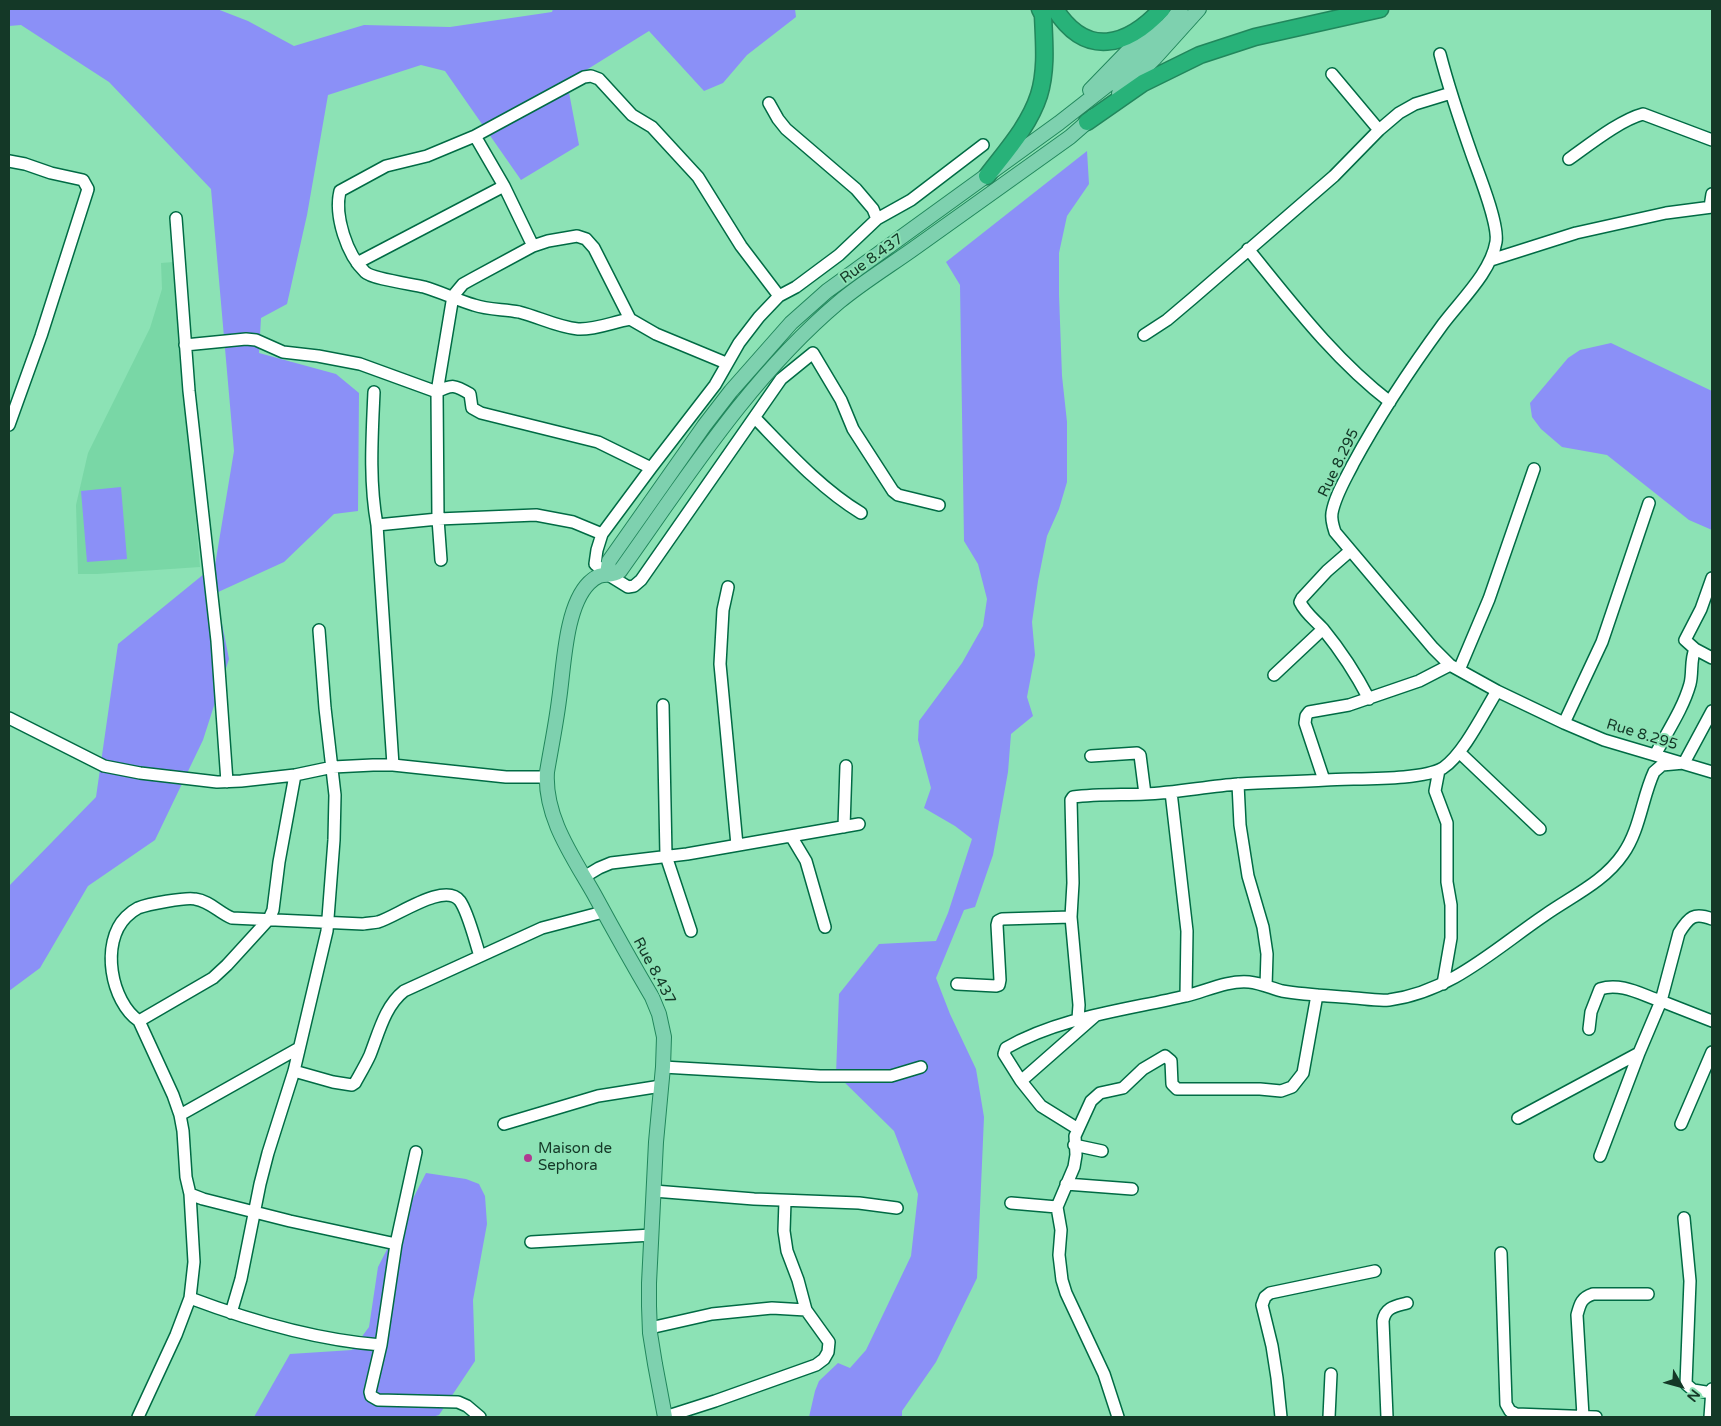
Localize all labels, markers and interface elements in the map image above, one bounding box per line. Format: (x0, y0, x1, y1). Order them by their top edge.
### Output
street label: Rue 8.437 (837, 230, 907, 288)
street label: Rue 8.295 (1315, 426, 1363, 500)
street label: Rue 8.295 (1604, 716, 1680, 754)
street label: Rue 8.437 (629, 934, 679, 1008)
place label: Maison de Sephora (538, 1140, 612, 1175)
marker: Maison de Sephora (522, 1152, 534, 1164)
north arrow (1656, 1361, 1706, 1411)
text: N (1683, 1386, 1703, 1405)

